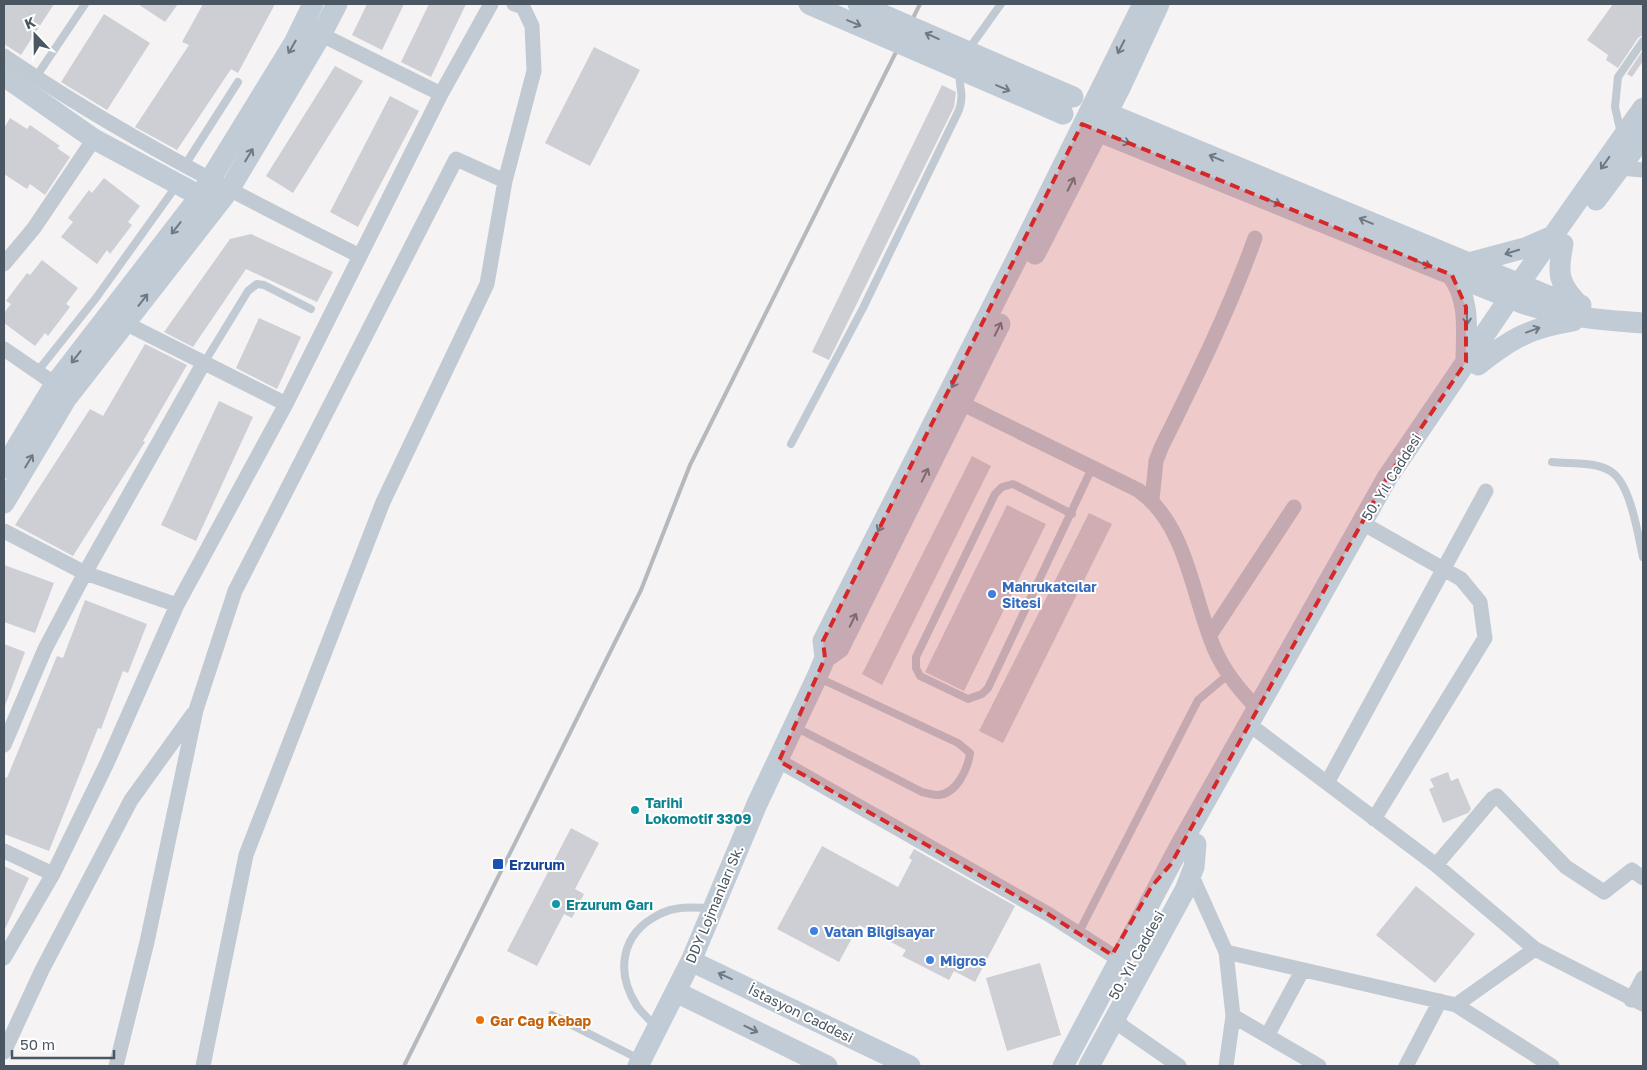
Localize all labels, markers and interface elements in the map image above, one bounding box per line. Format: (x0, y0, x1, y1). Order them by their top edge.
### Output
north arrow (10, 10, 60, 60)
text: K (22, 13, 38, 32)
one-way arrow (846, 19, 861, 29)
one-way arrow (925, 30, 940, 40)
one-way arrow (1116, 39, 1125, 54)
one-way arrow (286, 40, 296, 54)
one-way arrow (995, 83, 1010, 93)
one-way arrow (1115, 137, 1130, 146)
one-way arrow (245, 149, 255, 163)
one-way arrow (1209, 153, 1224, 163)
one-way arrow (1600, 155, 1610, 169)
one-way arrow (1066, 177, 1076, 192)
one-way arrow (1266, 198, 1281, 208)
one-way arrow (1359, 216, 1374, 225)
one-way arrow (170, 221, 181, 234)
one-way arrow (1504, 248, 1520, 258)
one-way arrow (1416, 259, 1431, 269)
one-way arrow (138, 293, 148, 307)
one-way arrow (1462, 308, 1471, 324)
one-way arrow (993, 322, 1003, 337)
one-way arrow (1525, 325, 1541, 334)
one-way arrow (71, 350, 81, 364)
one-way arrow (950, 373, 960, 388)
street label: 50. Yıl Caddesi (1358, 430, 1424, 524)
one-way arrow (24, 454, 34, 468)
one-way arrow (921, 468, 930, 483)
one-way arrow (876, 518, 886, 533)
place label: Mahrukatcılar Sitesi (1002, 578, 1097, 611)
marker: Mahrukatcılar Sitesi (986, 588, 998, 600)
one-way arrow (848, 613, 858, 628)
place label: Tarihi Lokomotif 3309 (645, 794, 751, 827)
marker: Tarihi Lokomotif 3309 (629, 804, 641, 816)
street label: DDY Lojmanları Sk. (681, 842, 747, 966)
place label: Erzurum (509, 856, 565, 873)
marker: Erzurum (491, 857, 505, 871)
place label: Erzurum Garı (566, 896, 653, 913)
marker: Erzurum Garı (550, 898, 562, 910)
street label: 50. Yıl Caddesi (1105, 908, 1167, 1002)
place label: Vatan Bilgisayar (824, 923, 935, 940)
marker: Vatan Bilgisayar (808, 925, 820, 937)
place label: Migros (940, 952, 987, 969)
marker: Migros (924, 954, 936, 966)
one-way arrow (718, 971, 733, 981)
street label: İstasyon Caddesi (746, 980, 856, 1046)
place label: Gar Cağ Kebap (490, 1012, 591, 1029)
marker: Gar Cağ Kebap (474, 1014, 486, 1026)
one-way arrow (743, 1025, 758, 1034)
scale bar (12, 1028, 115, 1060)
text: 50 m (20, 1035, 55, 1053)

